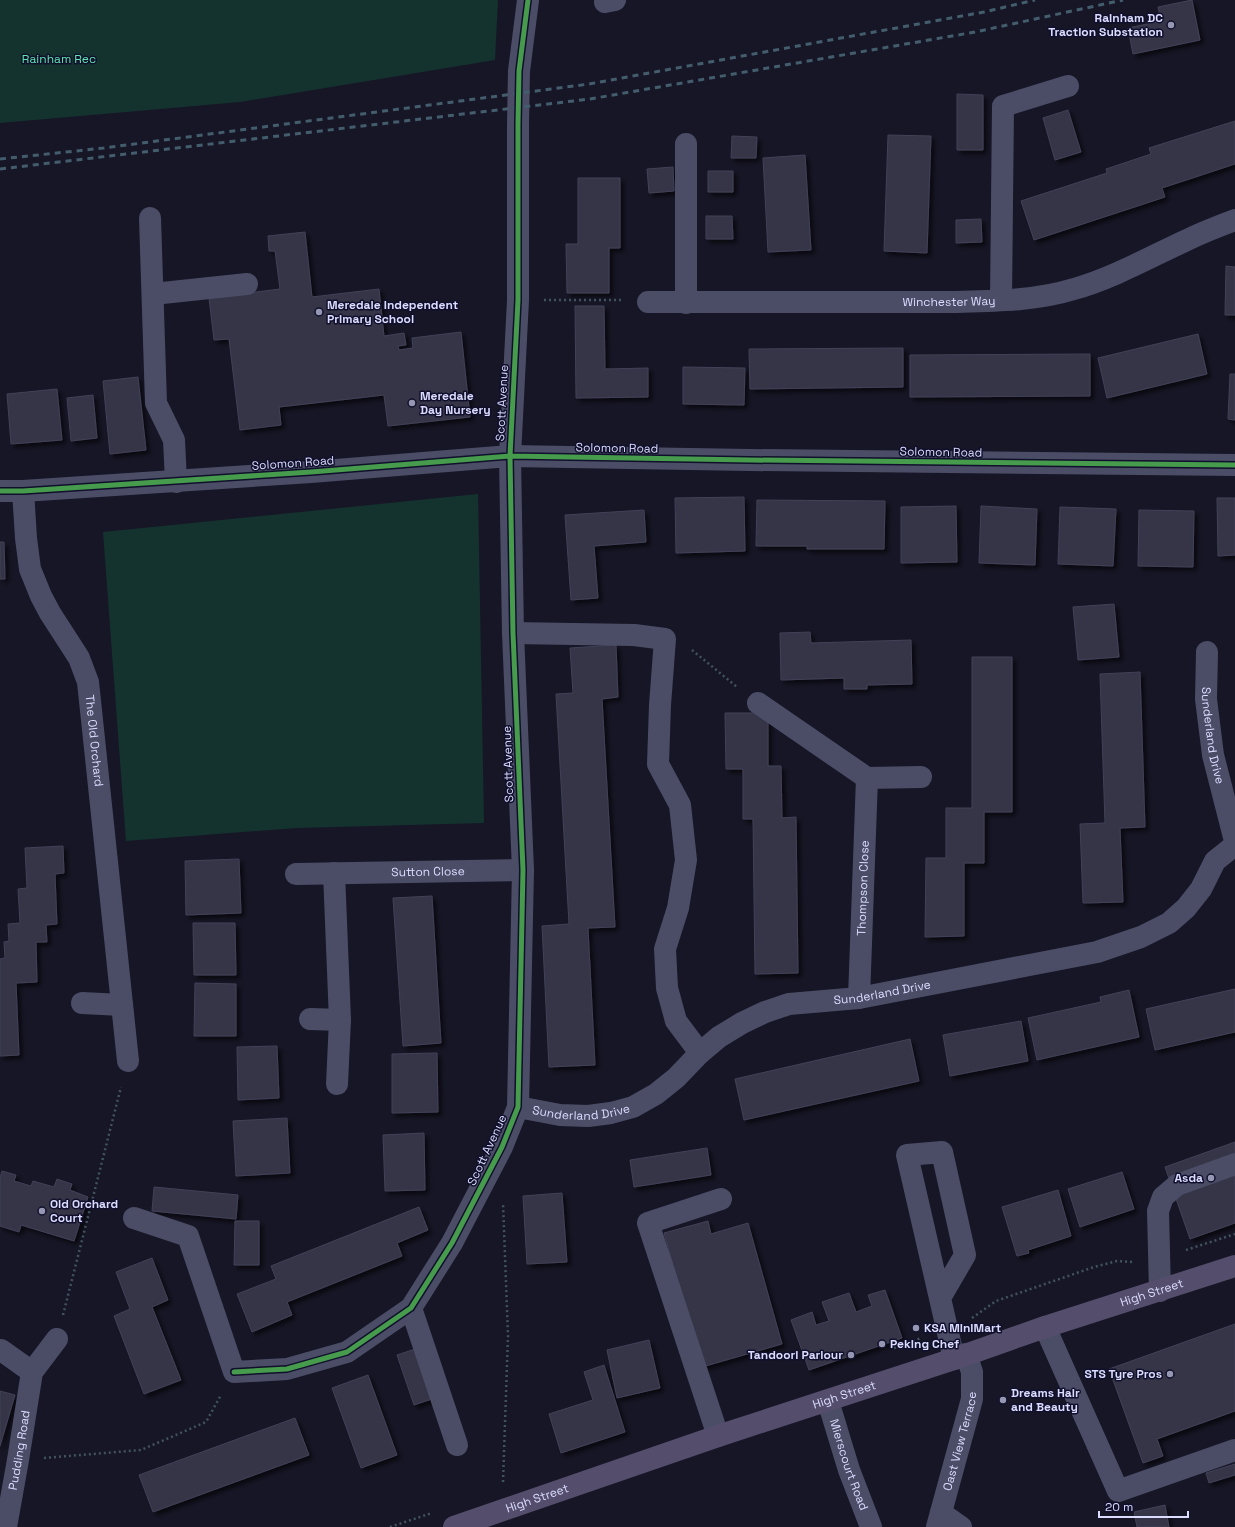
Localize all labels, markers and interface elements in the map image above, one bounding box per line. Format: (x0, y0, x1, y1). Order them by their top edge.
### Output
place label: Rainham DC Traction Substation (1048, 10, 1163, 40)
marker: Rainham DC Traction Substation (1166, 20, 1176, 30)
park label: Rainham Rec (22, 51, 96, 67)
street label: Winchester Way (902, 293, 996, 310)
place label: Meredale Independent Primary School (327, 297, 458, 327)
marker: Meredale Independent Primary School (314, 307, 324, 317)
street label: Scott Avenue (492, 364, 512, 442)
place label: Meredale Day Nursery (420, 388, 491, 418)
marker: Meredale Day Nursery (407, 398, 417, 408)
street label: Solomon Road (575, 439, 659, 457)
street label: Solomon Road (899, 443, 983, 461)
street label: Solomon Road (251, 452, 335, 474)
street label: Sunderland Drive (1198, 687, 1228, 786)
street label: The Old Orchard (81, 694, 107, 787)
street label: Scott Avenue (499, 725, 517, 803)
street label: Thompson Close (853, 840, 873, 936)
street label: Sutton Close (391, 863, 465, 880)
street label: Sunderland Drive (833, 976, 932, 1008)
street label: Sunderland Drive (531, 1100, 632, 1124)
street label: Scott Avenue (464, 1112, 510, 1188)
place label: Asda (1175, 1170, 1203, 1186)
marker: Asda (1206, 1173, 1216, 1183)
place label: Old Orchard Court (50, 1196, 118, 1226)
marker: Old Orchard Court (37, 1206, 47, 1216)
street label: High Street (1118, 1275, 1185, 1310)
place label: KSA MiniMart (924, 1320, 1001, 1336)
marker: KSA MiniMart (911, 1323, 921, 1333)
place label: Peking Chef (890, 1336, 959, 1352)
marker: Peking Chef (877, 1339, 887, 1349)
place label: Tandoori Parlour (748, 1347, 843, 1363)
marker: Tandoori Parlour (846, 1350, 856, 1360)
place label: STS Tyre Pros (1085, 1366, 1162, 1382)
marker: STS Tyre Pros (1165, 1369, 1175, 1379)
street label: High Street (810, 1377, 878, 1413)
place label: Dreams Hair and Beauty (1011, 1385, 1080, 1415)
street label: Oast View Terrace (939, 1392, 980, 1493)
marker: Dreams Hair and Beauty (998, 1395, 1008, 1405)
street label: Pudding Road (5, 1409, 34, 1491)
street label: Mierscourt Road (826, 1417, 872, 1513)
street label: High Street (504, 1480, 571, 1517)
scale bar (1099, 1493, 1188, 1519)
text: 20 m (1105, 1499, 1133, 1515)

